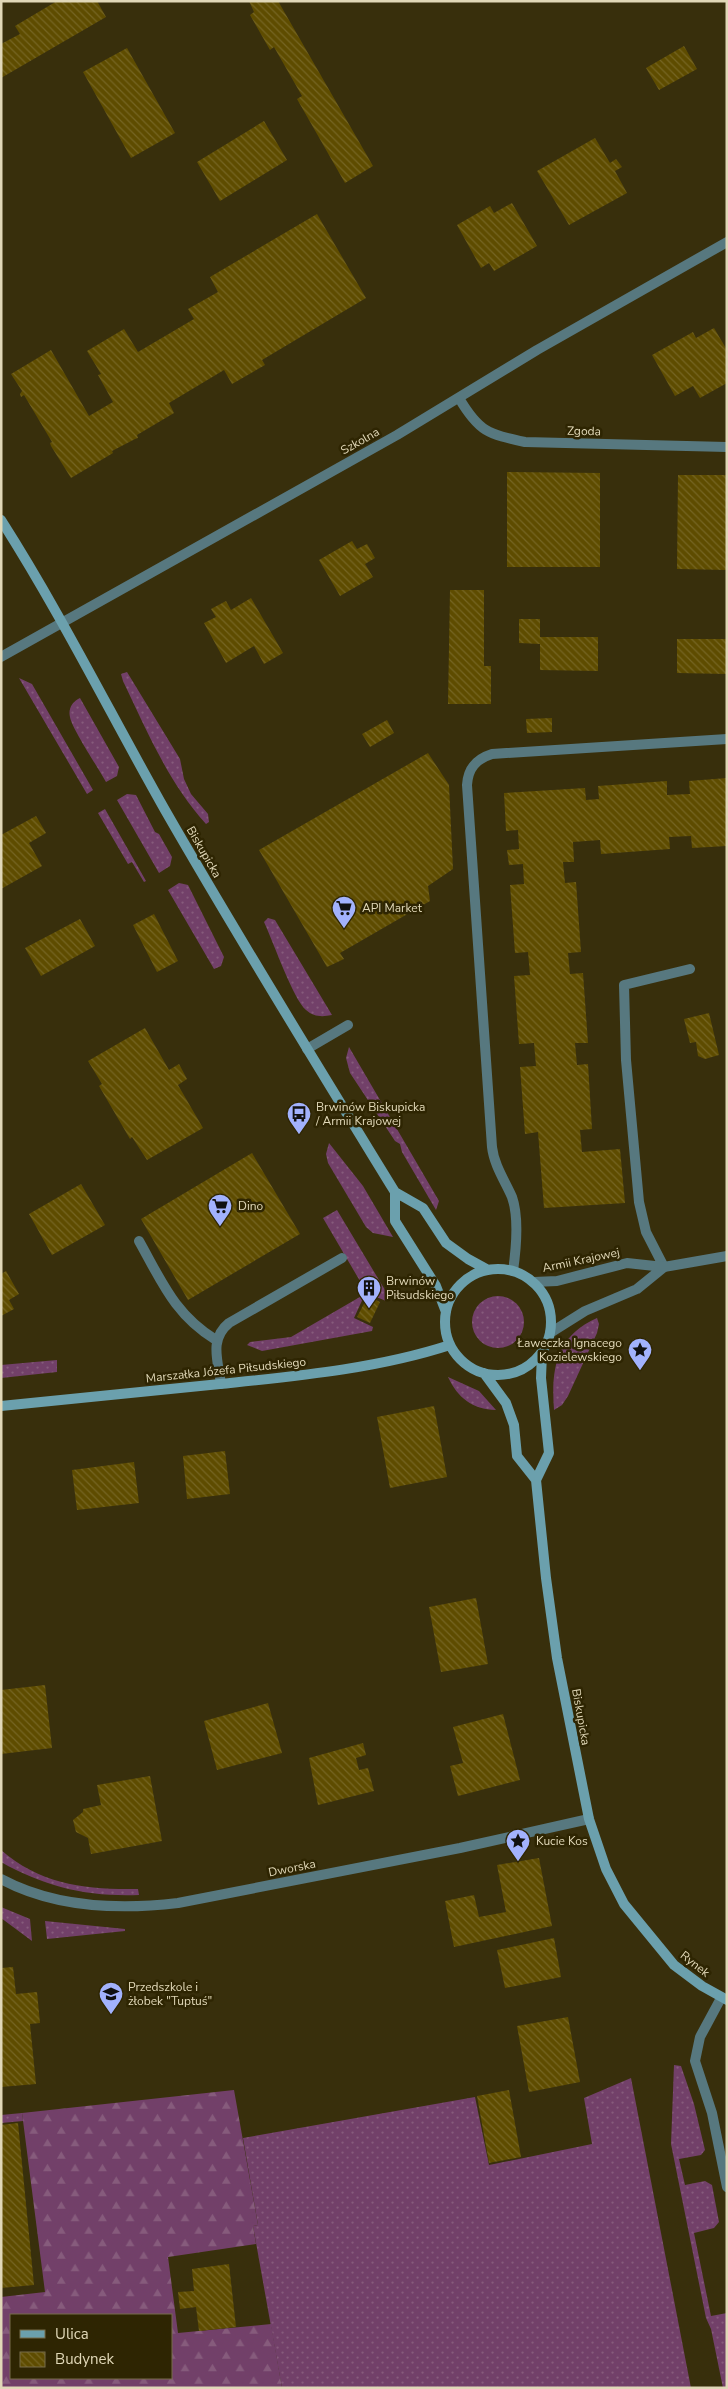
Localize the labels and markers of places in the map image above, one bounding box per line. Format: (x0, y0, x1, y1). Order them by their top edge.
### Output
supermarket icon: API Market (331, 895, 357, 929)
place label: API Market (362, 900, 423, 916)
place label: Brwinów Biskupicka / Armii Krajowej (315, 1099, 425, 1129)
bus stop icon: Brwinów Biskupicka / Armii Krajowej (286, 1101, 312, 1135)
supermarket icon: Dino (207, 1193, 233, 1227)
place label: Dino (238, 1198, 264, 1214)
place label: Brwinów Piłsudskiego (386, 1273, 454, 1303)
building icon: Brwinów Piłsudskiego (356, 1275, 382, 1309)
place label: Ławeczka Ignacego Kozielewskiego (516, 1335, 622, 1365)
place icon: Ławeczka Ignacego Kozielewskiego (627, 1337, 653, 1371)
place icon: Kucie Kos (505, 1828, 531, 1862)
place label: Kucie Kos (536, 1833, 588, 1849)
place label: Przedszkole i żłobek "Tuptuś" (128, 1979, 212, 2009)
school or university icon: Przedszkole i żłobek "Tuptuś" (98, 1981, 124, 2015)

